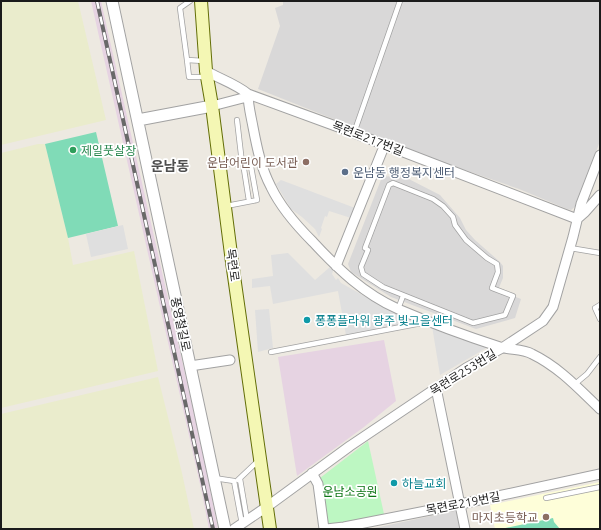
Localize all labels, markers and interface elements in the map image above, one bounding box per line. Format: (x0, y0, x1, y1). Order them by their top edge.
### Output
street label: 목련로217번길 (330, 118, 406, 158)
place label: 제일풋살장 (81, 144, 136, 157)
marker: 제일풋살장 (68, 145, 78, 155)
place label: 운남어린이 도서관 (207, 156, 298, 169)
marker: 운남어린이 도서관 (301, 157, 311, 167)
district label: 운남동 (151, 158, 189, 174)
place label: 운남동 행정복지센터 (353, 166, 455, 179)
marker: 운남동 행정복지센터 (340, 167, 350, 177)
street label: 목련로 (224, 248, 242, 282)
street label: 풍영철길로 (169, 296, 193, 352)
place label: 퐁퐁플라워 광주 빛고을센터 (315, 314, 453, 327)
marker: 퐁퐁플라워 광주 빛고을센터 (302, 315, 312, 325)
street label: 목련로253번길 (428, 346, 498, 398)
place label: 하늘교회 (402, 477, 446, 490)
marker: 하늘교회 (389, 478, 399, 488)
park label: 운남소공원 (322, 485, 378, 498)
street label: 목련로219번길 (425, 489, 501, 517)
place label: 마지초등학교 (472, 511, 538, 524)
marker: 마지초등학교 (541, 512, 551, 522)

